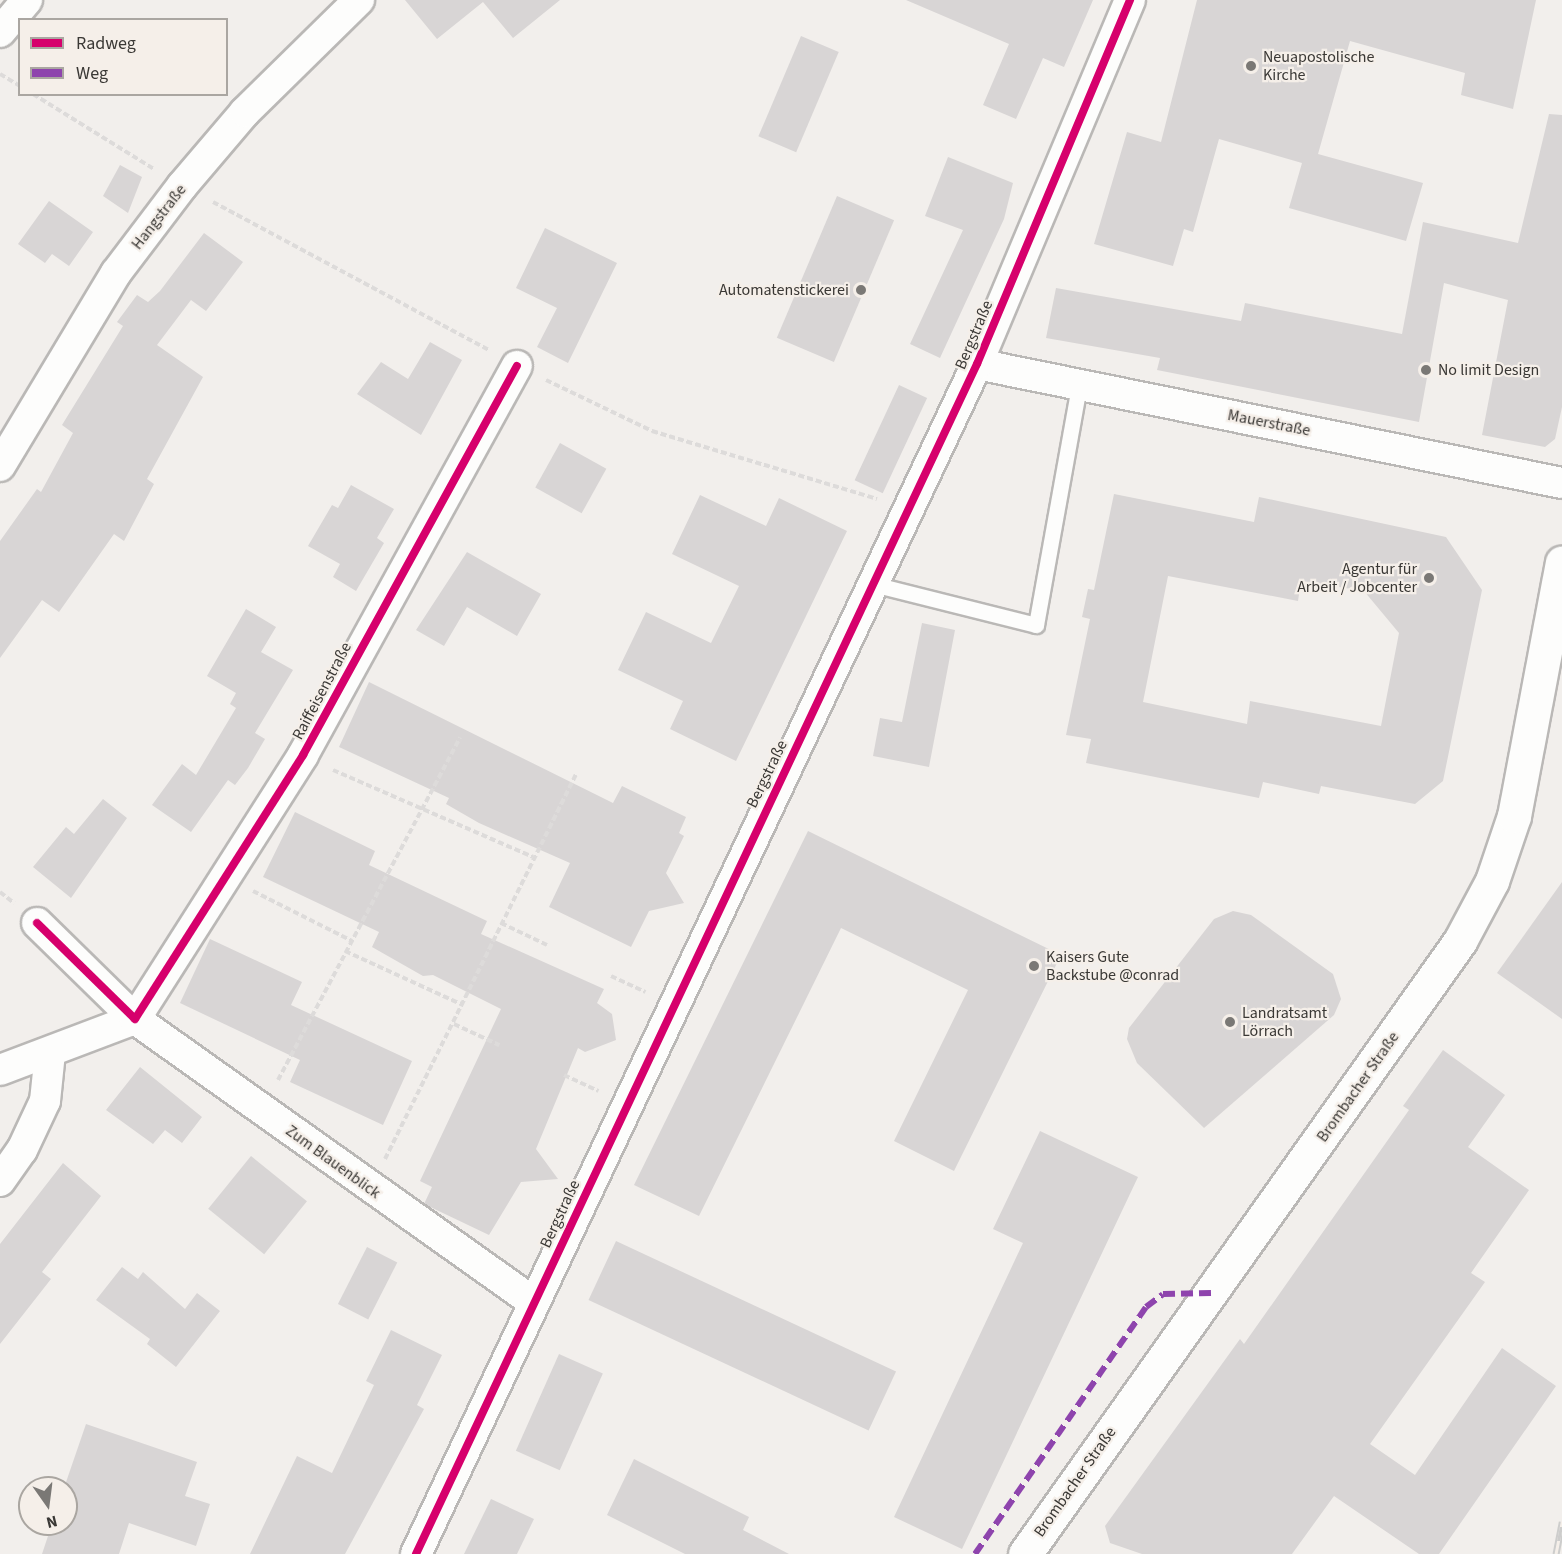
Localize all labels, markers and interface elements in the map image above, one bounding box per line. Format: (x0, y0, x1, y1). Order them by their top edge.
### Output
legend (18, 18, 228, 96)
text: Radweg (76, 31, 136, 56)
place label: Neuapostolische Kirche (1263, 47, 1374, 85)
marker: Neuapostolische Kirche (1244, 59, 1258, 73)
text: Weg (76, 61, 108, 86)
street label: Hangstraße (128, 181, 190, 253)
place label: Automatenstickerei (719, 280, 849, 300)
marker: Automatenstickerei (854, 283, 868, 297)
street label: Bergstraße (951, 298, 997, 372)
place label: No limit Design (1438, 360, 1539, 380)
marker: No limit Design (1419, 363, 1433, 377)
street label: Mauerstraße (1226, 406, 1312, 440)
place label: Agentur für Arbeit / Jobcenter (1297, 559, 1417, 597)
marker: Agentur für Arbeit / Jobcenter (1422, 571, 1436, 585)
street label: Raiffeisenstraße (288, 639, 356, 743)
street label: Bergstraße (742, 737, 792, 811)
place label: Kaisers Gute Backstube @conrad (1046, 947, 1179, 985)
marker: Kaisers Gute Backstube @conrad (1027, 959, 1041, 973)
place label: Landratsamt Lörrach (1242, 1003, 1327, 1041)
marker: Landratsamt Lörrach (1223, 1015, 1237, 1029)
street label: Brombacher Straße (1313, 1028, 1403, 1146)
street label: Zum Blauenblick (282, 1121, 384, 1203)
street label: Bergstraße (536, 1177, 584, 1251)
street label: Brombacher Straße (1030, 1423, 1120, 1541)
north arrow (18, 1476, 78, 1536)
text: N (44, 1510, 60, 1533)

